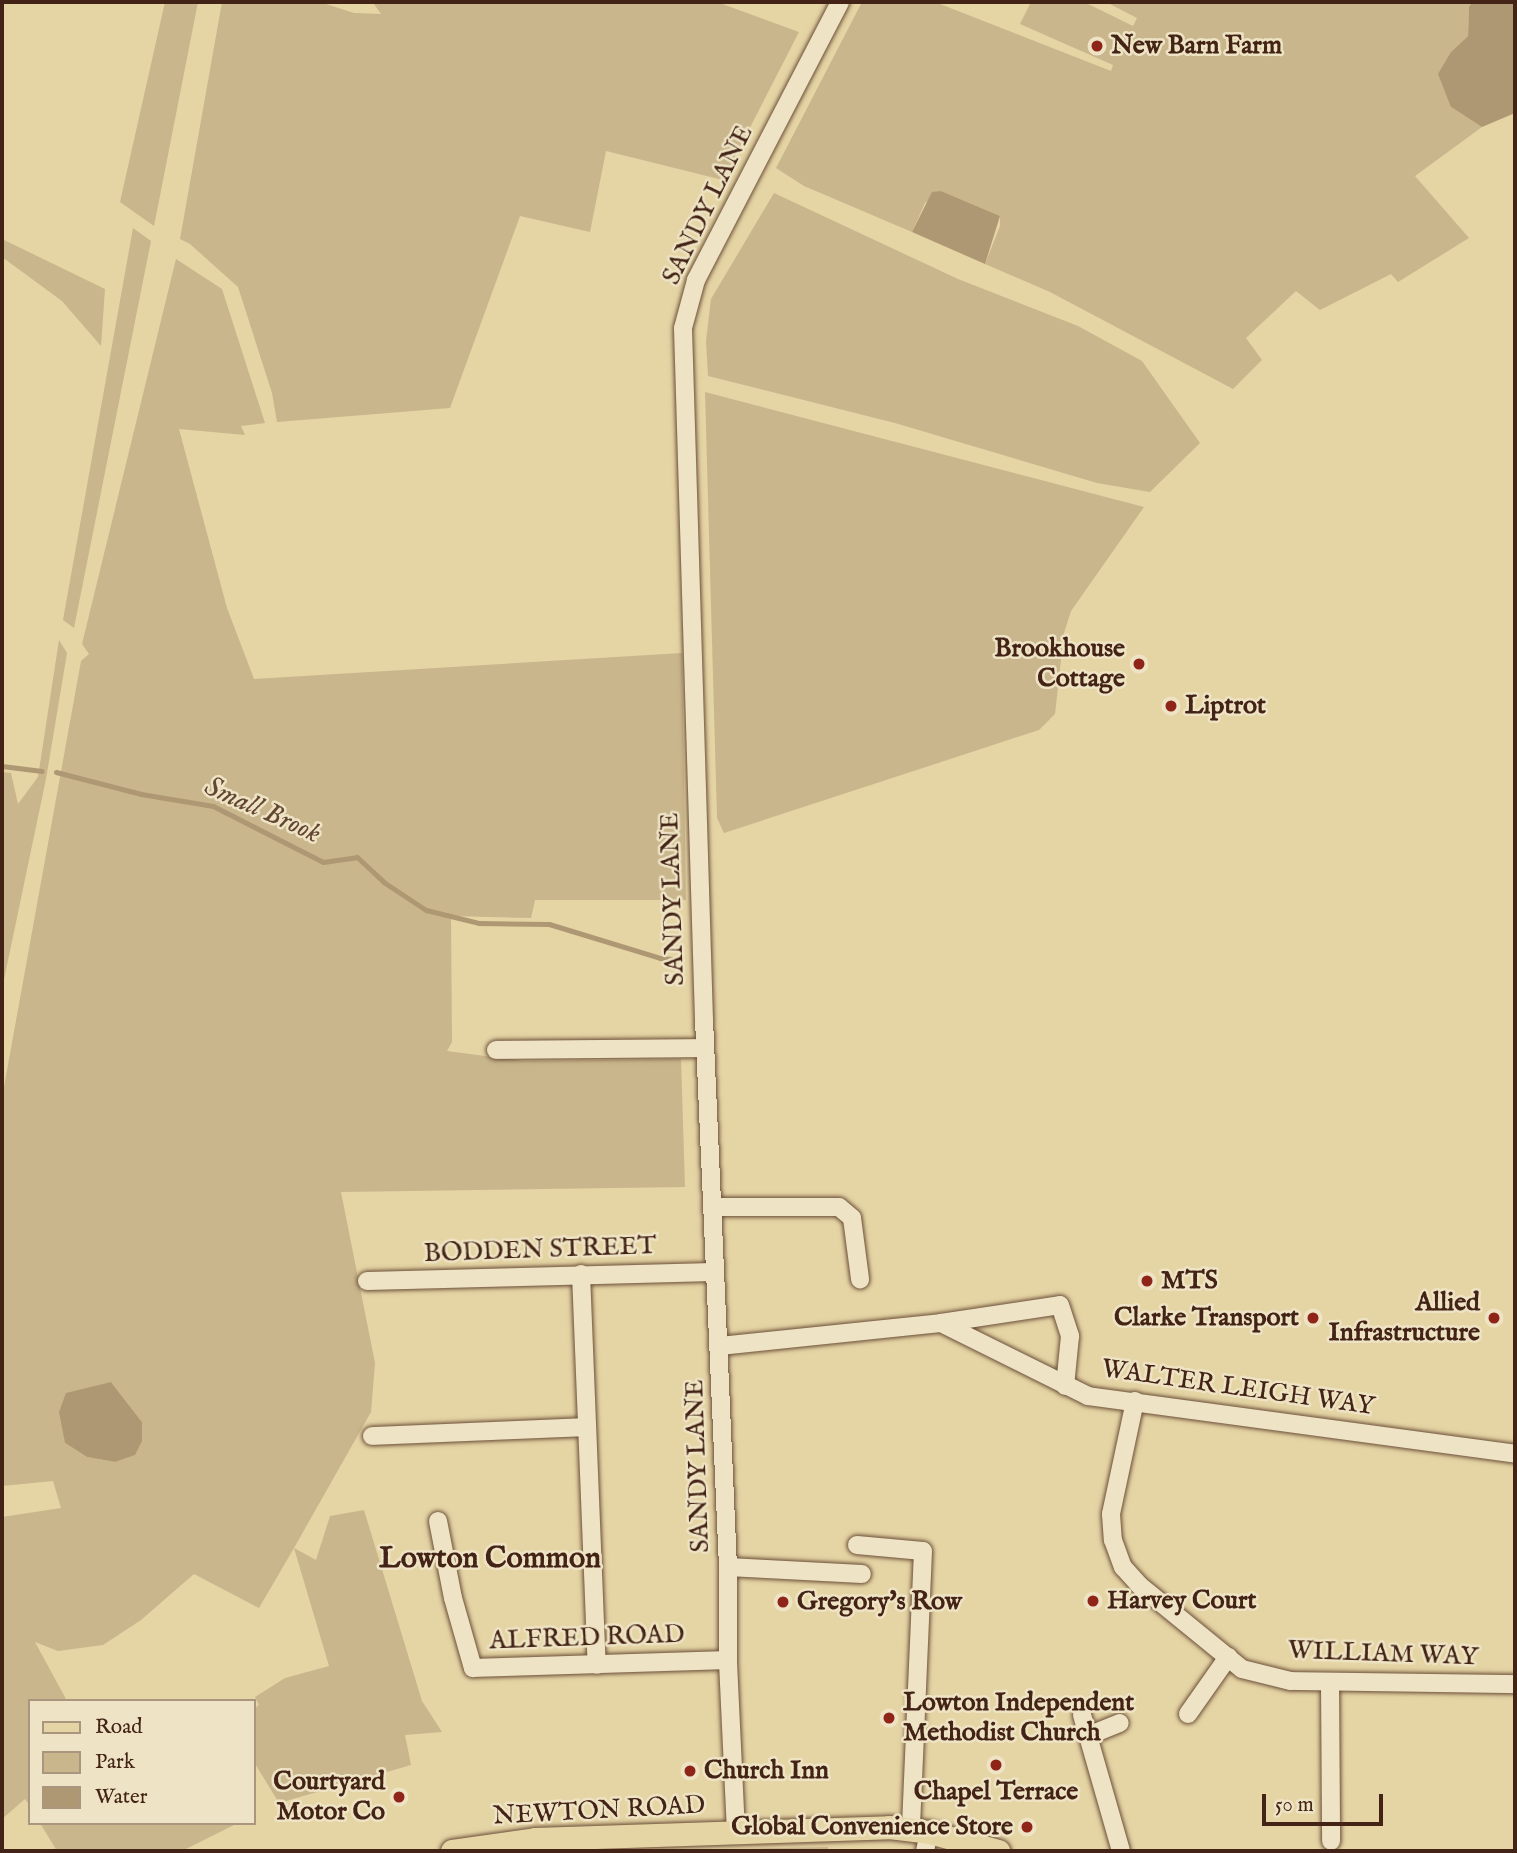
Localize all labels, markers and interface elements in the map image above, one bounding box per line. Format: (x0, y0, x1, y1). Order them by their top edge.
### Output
place label: New Barn Farm (1111, 30, 1282, 62)
marker: New Barn Farm (1089, 38, 1105, 54)
street label: SANDY LANE (656, 120, 760, 290)
place label: Brookhouse Cottage (994, 633, 1125, 694)
marker: Brookhouse Cottage (1131, 656, 1147, 672)
place label: Liptrot (1185, 690, 1266, 722)
marker: Liptrot (1163, 698, 1179, 714)
water label: Small Brook (199, 771, 325, 851)
street label: SANDY LANE (654, 812, 692, 986)
street label: BODDEN STREET (423, 1230, 657, 1270)
place label: MTS (1161, 1265, 1218, 1297)
marker: MTS (1139, 1273, 1155, 1289)
place label: Allied Infrastructure (1329, 1287, 1480, 1348)
place label: Clarke Transport (1114, 1302, 1299, 1334)
marker: Clarke Transport (1305, 1310, 1321, 1326)
marker: Allied Infrastructure (1486, 1310, 1502, 1326)
street label: WALTER LEIGH WAY (1100, 1353, 1376, 1423)
street label: SANDY LANE (679, 1379, 717, 1553)
district label: Lowton Common (379, 1541, 601, 1577)
place label: Harvey Court (1107, 1585, 1256, 1617)
place label: Gregory's Row (797, 1586, 962, 1618)
marker: Harvey Court (1085, 1593, 1101, 1609)
marker: Gregory's Row (775, 1594, 791, 1610)
street label: ALFRED ROAD (489, 1619, 685, 1657)
street label: WILLIAM WAY (1287, 1635, 1479, 1673)
place label: Lowton Independent Methodist Church (903, 1687, 1134, 1748)
legend (28, 1699, 256, 1825)
marker: Lowton Independent Methodist Church (881, 1710, 897, 1726)
text: Road (95, 1714, 142, 1741)
text: Park (95, 1749, 135, 1776)
place label: Church Inn (704, 1755, 829, 1787)
marker: Chapel Terrace (988, 1757, 1004, 1773)
marker: Church Inn (682, 1763, 698, 1779)
place label: Courtyard Motor Co (273, 1766, 385, 1828)
place label: Chapel Terrace (914, 1776, 1078, 1808)
scale bar (1265, 1780, 1386, 1824)
text: Water (95, 1784, 147, 1811)
marker: Courtyard Motor Co (391, 1789, 407, 1805)
street label: NEWTON ROAD (492, 1790, 706, 1832)
text: 50 m (1275, 1792, 1314, 1819)
place label: Global Convenience Store (731, 1811, 1013, 1843)
marker: Global Convenience Store (1019, 1819, 1035, 1835)

